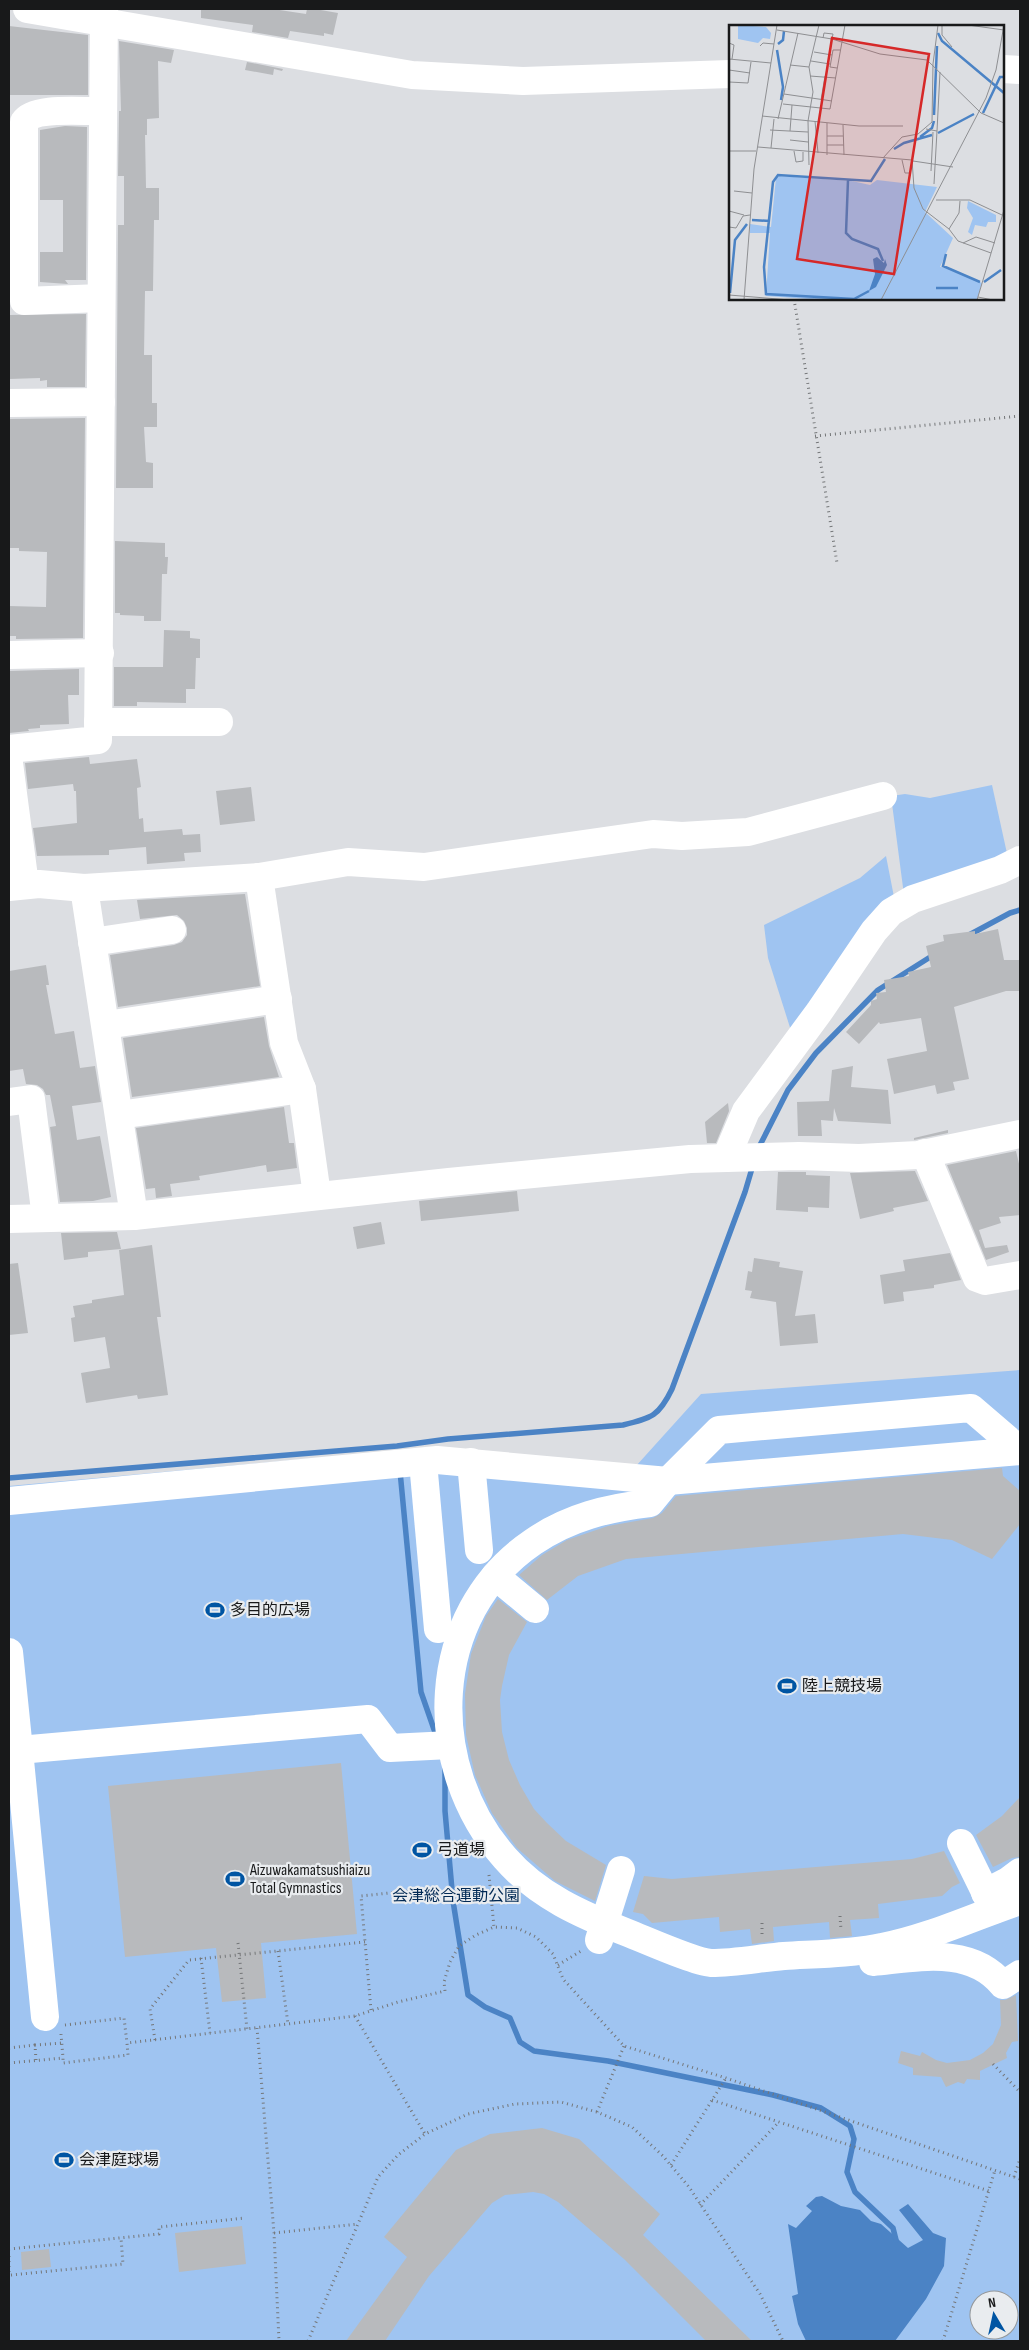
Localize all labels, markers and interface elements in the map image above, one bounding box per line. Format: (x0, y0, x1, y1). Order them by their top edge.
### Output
inset map (729, 25, 1004, 300)
sports icon: 多目的広場 (204, 1599, 226, 1621)
place label: 多目的広場 (230, 1601, 310, 1620)
sports icon: 陸上競技場 (776, 1675, 798, 1697)
place label: 陸上競技場 (802, 1677, 882, 1696)
sports icon: 弓道場 (411, 1839, 433, 1861)
place label: 弓道場 (437, 1841, 485, 1860)
place label: Aizuwakamatsushiaizu Total Gymnastics (249, 1861, 370, 1898)
sports icon: Aizuwakamatsushiaizu Total Gymnastics (224, 1868, 246, 1890)
park label: 会津総合運動公園 (392, 1887, 520, 1906)
sports icon: 会津庭球場 (53, 2149, 75, 2171)
place label: 会津庭球場 (79, 2151, 159, 2170)
north arrow (969, 2290, 1019, 2340)
text: N (987, 2294, 997, 2312)

